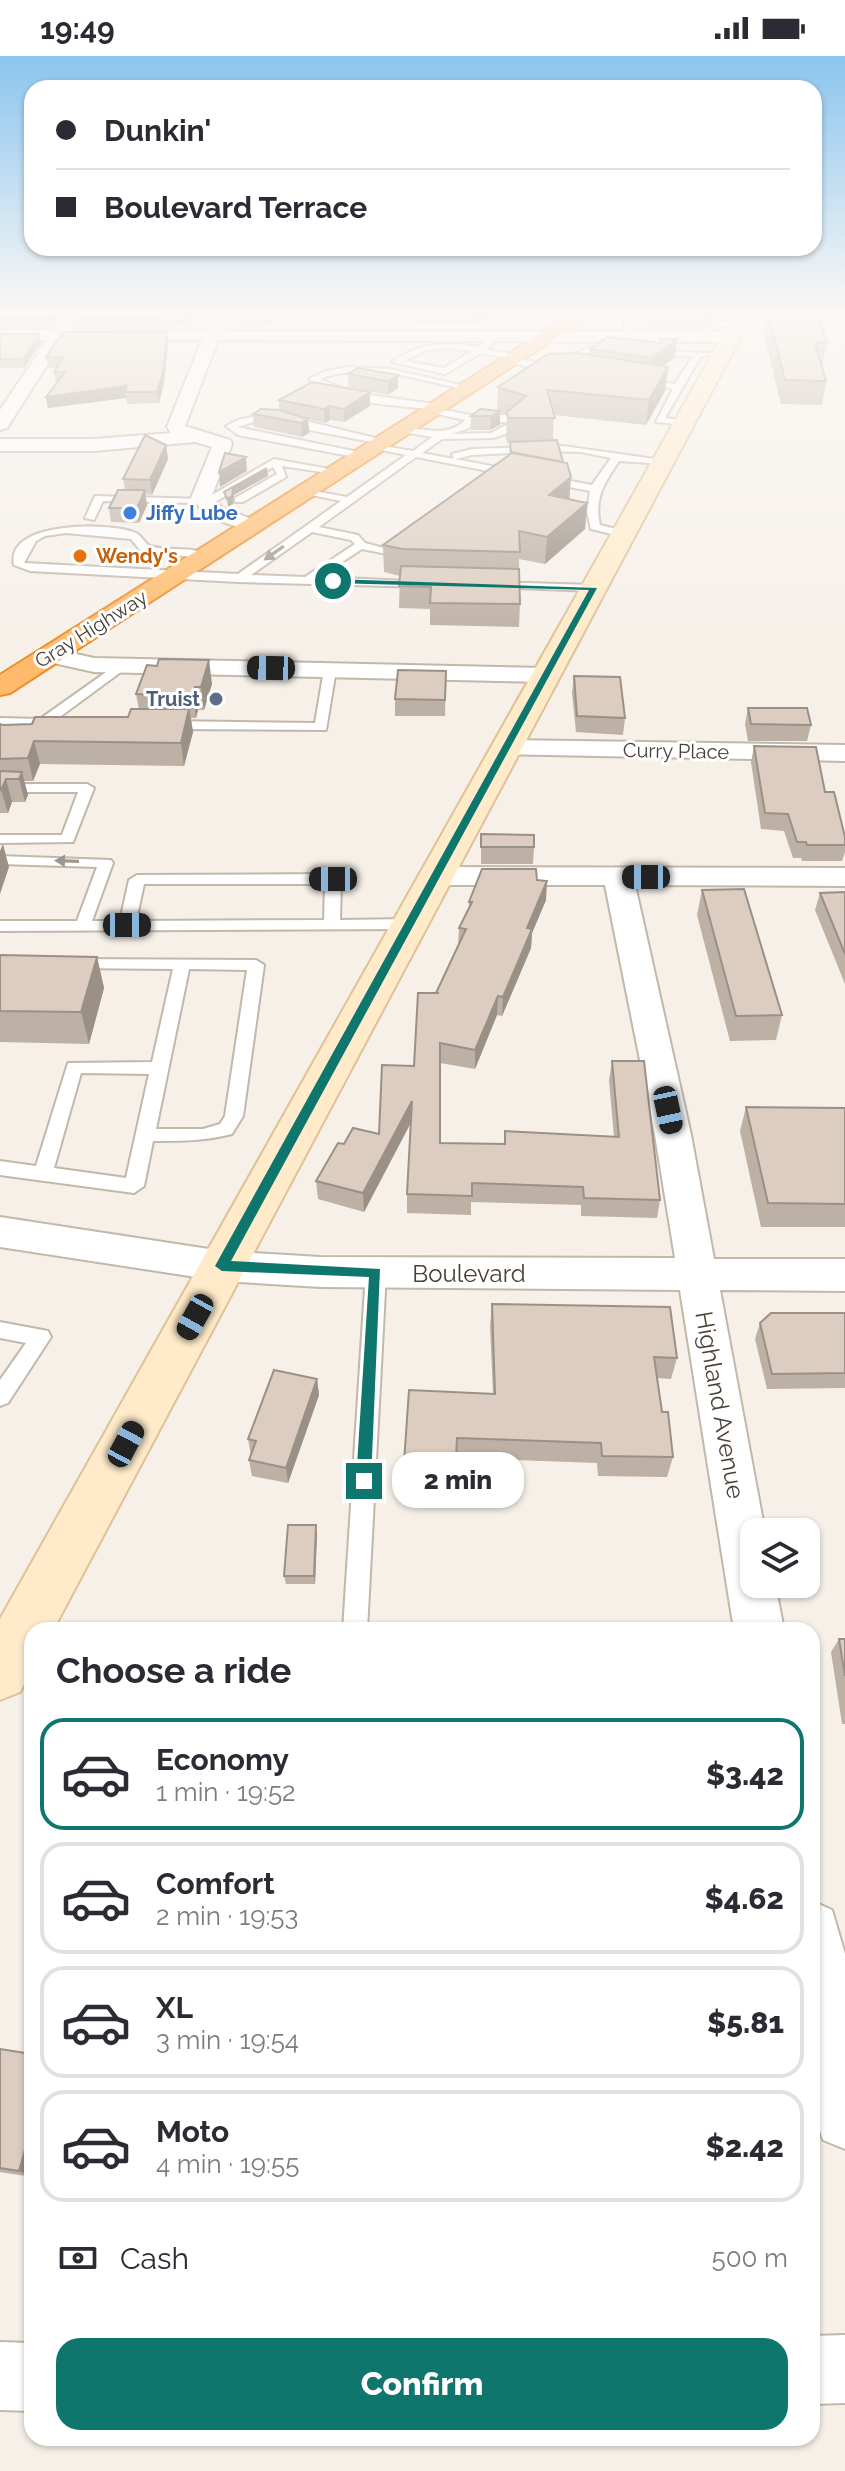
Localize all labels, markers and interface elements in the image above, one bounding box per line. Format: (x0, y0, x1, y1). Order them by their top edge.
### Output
text: 19:49 (40, 11, 115, 46)
text: Dunkin' (104, 113, 211, 148)
text: Boulevard Terrace (104, 190, 367, 225)
place label: Jiffy Lube (146, 501, 238, 525)
marker: Jiffy Lube (121, 504, 139, 522)
place label: Wendy's (96, 544, 178, 568)
one-way arrow (263, 545, 284, 560)
marker: Wendy's (71, 547, 89, 565)
route start (315, 563, 351, 599)
street label: Gray Highway (31, 585, 152, 673)
car (247, 656, 295, 680)
place label: Truist (146, 687, 200, 711)
marker: Truist (207, 690, 225, 708)
street label: Curry Place (623, 738, 730, 764)
one-way arrow (54, 854, 79, 867)
car (622, 865, 670, 889)
car (309, 867, 357, 891)
car (103, 913, 151, 937)
car (651, 1084, 685, 1136)
street label: Boulevard (412, 1259, 526, 1288)
car (173, 1290, 217, 1344)
street label: Highland Avenue (689, 1309, 751, 1501)
car (104, 1417, 148, 1471)
callout: 2 min (392, 1453, 524, 1509)
route end (346, 1463, 382, 1499)
text: 2 min (424, 1465, 492, 1495)
map controls (740, 1518, 820, 1598)
button: layers (740, 1518, 820, 1598)
text: Choose a ride (56, 1649, 291, 1691)
icon: car (60, 1738, 132, 1810)
text: Economy (156, 1742, 289, 1777)
text: $3.42 (706, 1757, 784, 1792)
text: 1 min · 19:52 (156, 1777, 296, 1807)
icon: car (60, 1862, 132, 1934)
text: Comfort (156, 1866, 275, 1901)
text: $4.62 (705, 1881, 784, 1916)
text: 2 min · 19:53 (156, 1901, 298, 1931)
icon: car (60, 1986, 132, 2058)
text: XL (156, 1990, 193, 2025)
text: $5.81 (707, 2005, 784, 2040)
text: 3 min · 19:54 (156, 2025, 299, 2055)
icon: car (60, 2110, 132, 2182)
text: Moto (156, 2114, 229, 2149)
text: $2.42 (705, 2129, 784, 2164)
text: 4 min · 19:55 (156, 2149, 299, 2179)
icon: cash (56, 2236, 100, 2280)
text: Cash (120, 2241, 189, 2276)
text: 500 m (711, 2243, 788, 2273)
button: Confirm (56, 2338, 788, 2430)

